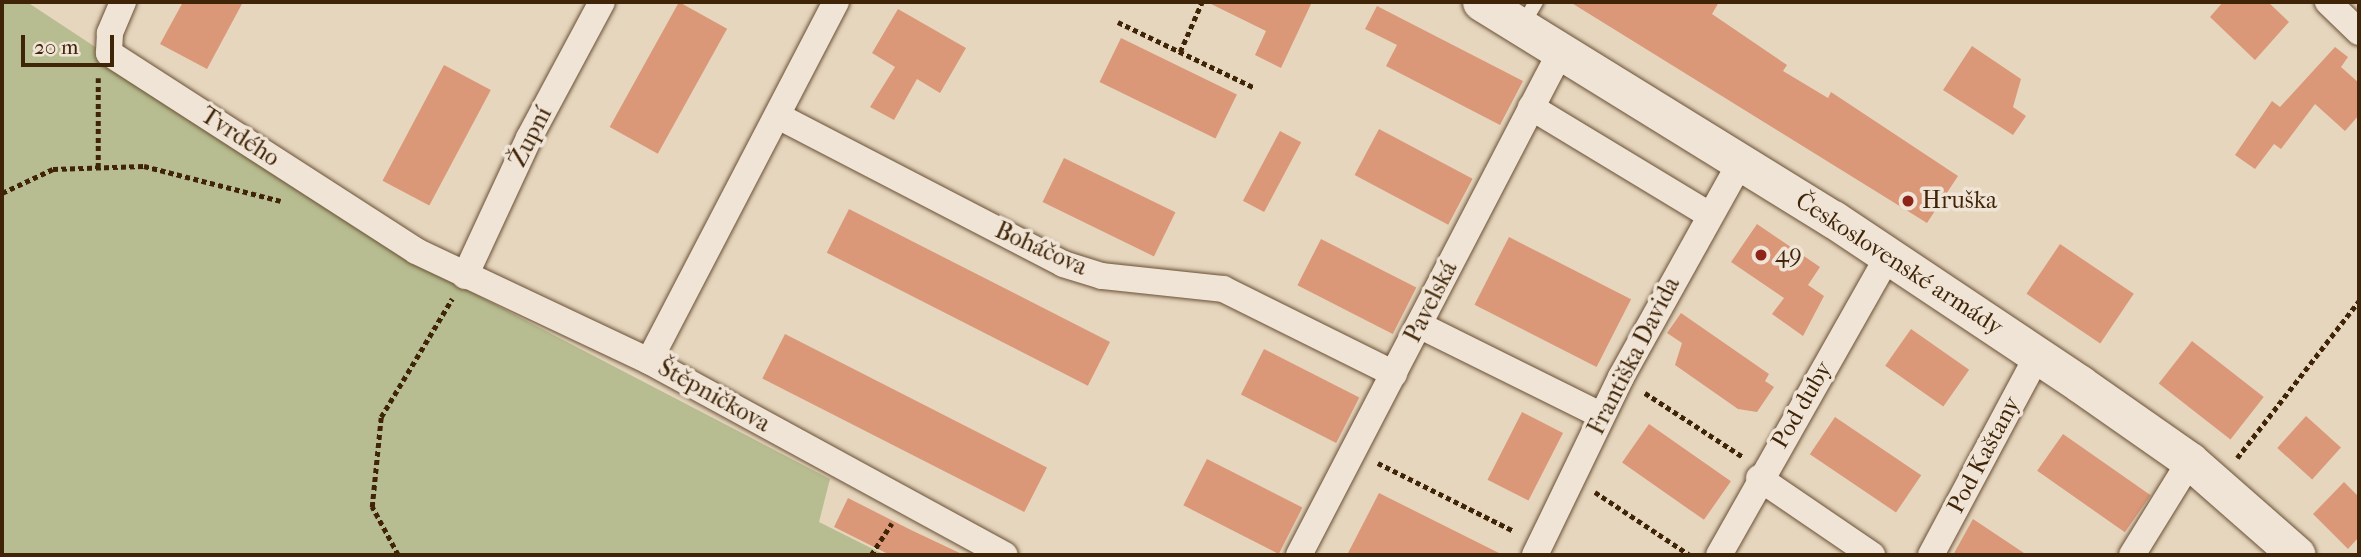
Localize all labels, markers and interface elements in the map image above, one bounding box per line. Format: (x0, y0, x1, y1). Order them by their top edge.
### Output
scale bar (24, 21, 117, 65)
text: 20 m (34, 35, 78, 59)
street label: Tvrdého (195, 101, 285, 173)
street label: Župní (504, 102, 558, 172)
street label: Československé armády (1790, 186, 2008, 342)
place label: Hruška (1922, 187, 1997, 215)
marker: Hruška (1900, 193, 1916, 209)
street label: Boháčova (991, 216, 1091, 282)
place label: 49 (1775, 241, 1802, 269)
marker: 49 (1753, 247, 1769, 263)
street label: Pavelská (1398, 257, 1464, 347)
street label: Františka Davida (1582, 272, 1686, 440)
street label: Štěpničkova (653, 353, 775, 439)
street label: Pod duby (1766, 356, 1838, 454)
street label: Pod Kaštany (1941, 392, 2027, 518)

